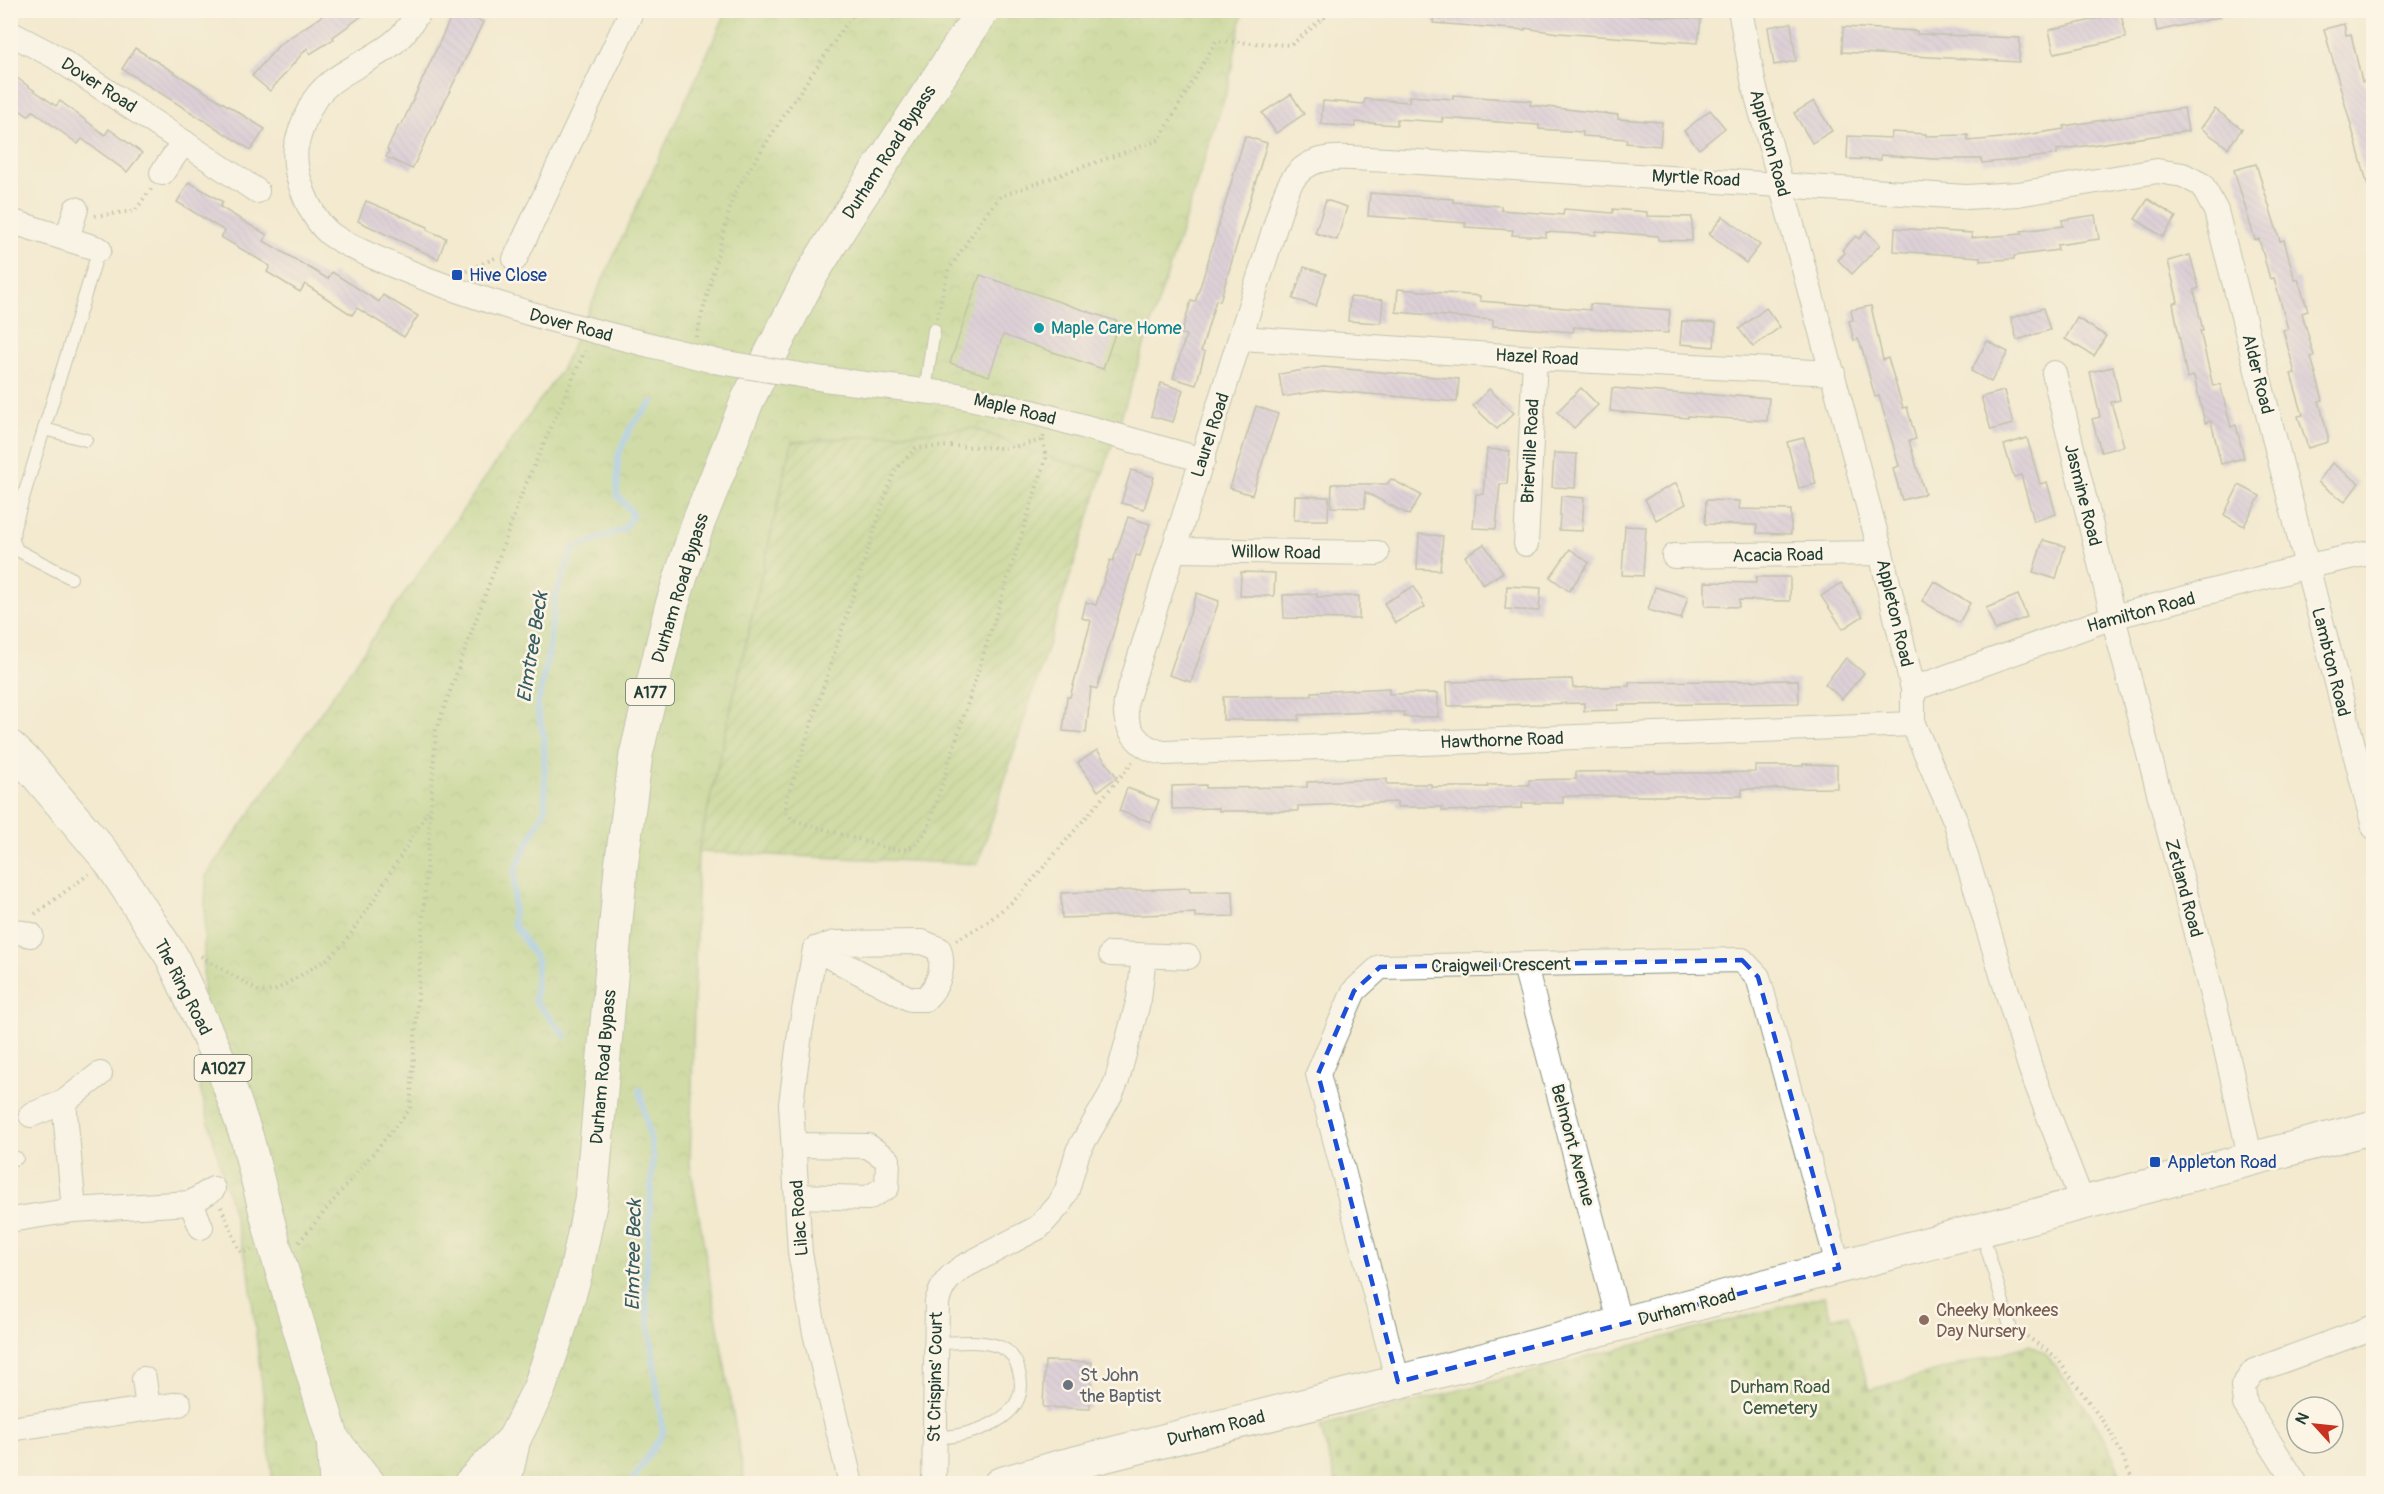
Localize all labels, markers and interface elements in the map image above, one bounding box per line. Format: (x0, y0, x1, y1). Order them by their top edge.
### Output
street label: Dover Road (57, 52, 141, 118)
street label: Durham Road Bypass (838, 81, 941, 224)
street label: Appleton Road (1744, 87, 1795, 199)
street label: Myrtle Road (1651, 165, 1741, 192)
place label: Hive Close (469, 264, 547, 287)
marker: Hive Close (450, 268, 464, 282)
street label: Dover Road (527, 303, 615, 348)
place label: Maple Care Home (1051, 317, 1182, 340)
marker: Maple Care Home (1032, 321, 1046, 335)
street label: Alder Road (2237, 332, 2279, 416)
street label: Hazel Road (1495, 344, 1579, 371)
street label: Maple Road (971, 388, 1058, 431)
street label: Laurel Road (1186, 390, 1235, 480)
street label: Brierville Road (1516, 398, 1545, 504)
street label: Jasmine Road (2059, 442, 2106, 549)
street label: Durham Road Bypass (647, 511, 714, 666)
street label: Willow Road (1231, 540, 1321, 565)
street label: Acacia Road (1732, 543, 1824, 568)
street label: Appleton Road (1871, 557, 1918, 669)
street label: Hamilton Road (2084, 587, 2198, 638)
water label: Elmtree Beck (511, 588, 554, 704)
street label: Lambton Road (2306, 605, 2355, 719)
road number: A177 (626, 679, 674, 705)
street label: Hawthorne Road (1440, 727, 1564, 754)
street label: Zetland Road (2159, 837, 2208, 940)
street label: The Ring Road (148, 935, 217, 1039)
street label: Craigweil Crescent (1431, 953, 1572, 978)
street label: Durham Road Bypass (585, 989, 622, 1145)
road number: A1027 (194, 1055, 252, 1081)
street label: Belmont Avenue (1545, 1082, 1600, 1209)
place label: Appleton Road (2167, 1151, 2277, 1174)
marker: Appleton Road (2148, 1155, 2162, 1169)
street label: Lilac Road (785, 1179, 814, 1257)
water label: Elmtree Beck (620, 1197, 647, 1311)
street label: Durham Road (1636, 1283, 1739, 1332)
place label: Cheeky Monkees Day Nursery (1936, 1299, 2058, 1343)
street label: St Crispins' Court (923, 1311, 948, 1443)
marker: Cheeky Monkees Day Nursery (1917, 1313, 1931, 1327)
place label: St John the Baptist (1079, 1364, 1162, 1408)
park label: Durham Road Cemetery (1730, 1376, 1830, 1420)
marker: St John the Baptist (1061, 1378, 1075, 1392)
north arrow (2285, 1395, 2345, 1455)
street label: Durham Road (1165, 1405, 1268, 1452)
text: N (2291, 1409, 2314, 1428)

